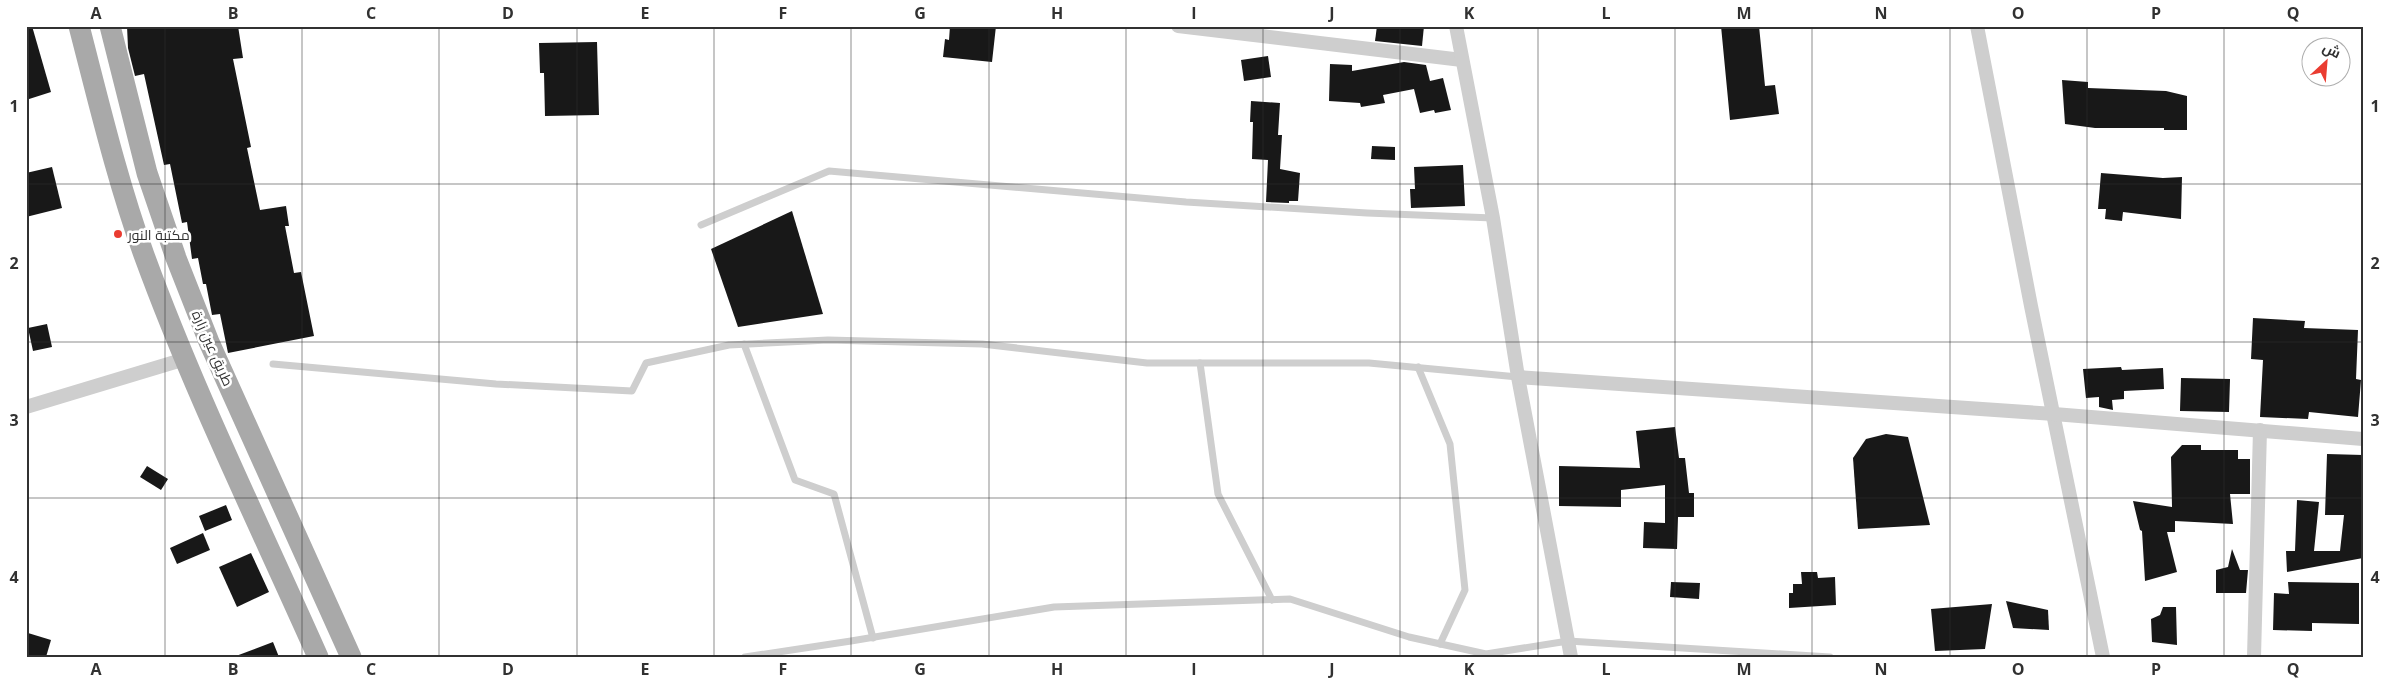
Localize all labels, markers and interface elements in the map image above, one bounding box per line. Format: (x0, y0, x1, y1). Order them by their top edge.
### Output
text: A (90, 2, 102, 24)
text: B (228, 2, 238, 24)
text: C (366, 2, 376, 24)
text: D (502, 2, 514, 24)
text: E (641, 2, 650, 24)
text: F (779, 2, 787, 24)
text: G (914, 2, 926, 24)
text: H (1051, 2, 1063, 24)
text: I (1191, 2, 1197, 24)
text: J (1327, 2, 1335, 24)
text: K (1464, 2, 1475, 24)
text: L (1601, 2, 1611, 24)
text: M (1736, 2, 1752, 24)
text: N (1874, 2, 1888, 24)
text: O (2012, 2, 2024, 24)
text: P (2151, 2, 2161, 24)
text: Q (2287, 2, 2299, 24)
text: ش (2320, 37, 2344, 62)
north arrow (2302, 38, 2352, 88)
text: 1 (9, 95, 19, 117)
text: 1 (2370, 95, 2380, 117)
place label: مكتبة النور (127, 225, 190, 244)
marker: مكتبة النور (112, 228, 124, 240)
text: 2 (9, 252, 19, 274)
text: 2 (2370, 252, 2380, 274)
street label: طريق عين زارة (188, 307, 238, 389)
text: 3 (9, 409, 19, 431)
text: 3 (2370, 409, 2380, 431)
text: 4 (9, 566, 19, 588)
text: 4 (2370, 566, 2380, 588)
text: A (90, 658, 102, 680)
text: B (228, 658, 238, 680)
text: C (366, 658, 376, 680)
text: D (502, 658, 514, 680)
text: E (641, 658, 650, 680)
text: F (779, 658, 787, 680)
text: G (914, 658, 926, 680)
text: H (1051, 658, 1063, 680)
text: I (1191, 658, 1197, 680)
text: J (1327, 658, 1335, 680)
text: K (1464, 658, 1475, 680)
text: L (1601, 658, 1611, 680)
text: M (1736, 658, 1752, 680)
text: N (1874, 658, 1888, 680)
text: O (2012, 658, 2024, 680)
text: P (2151, 658, 2161, 680)
text: Q (2287, 658, 2299, 680)

